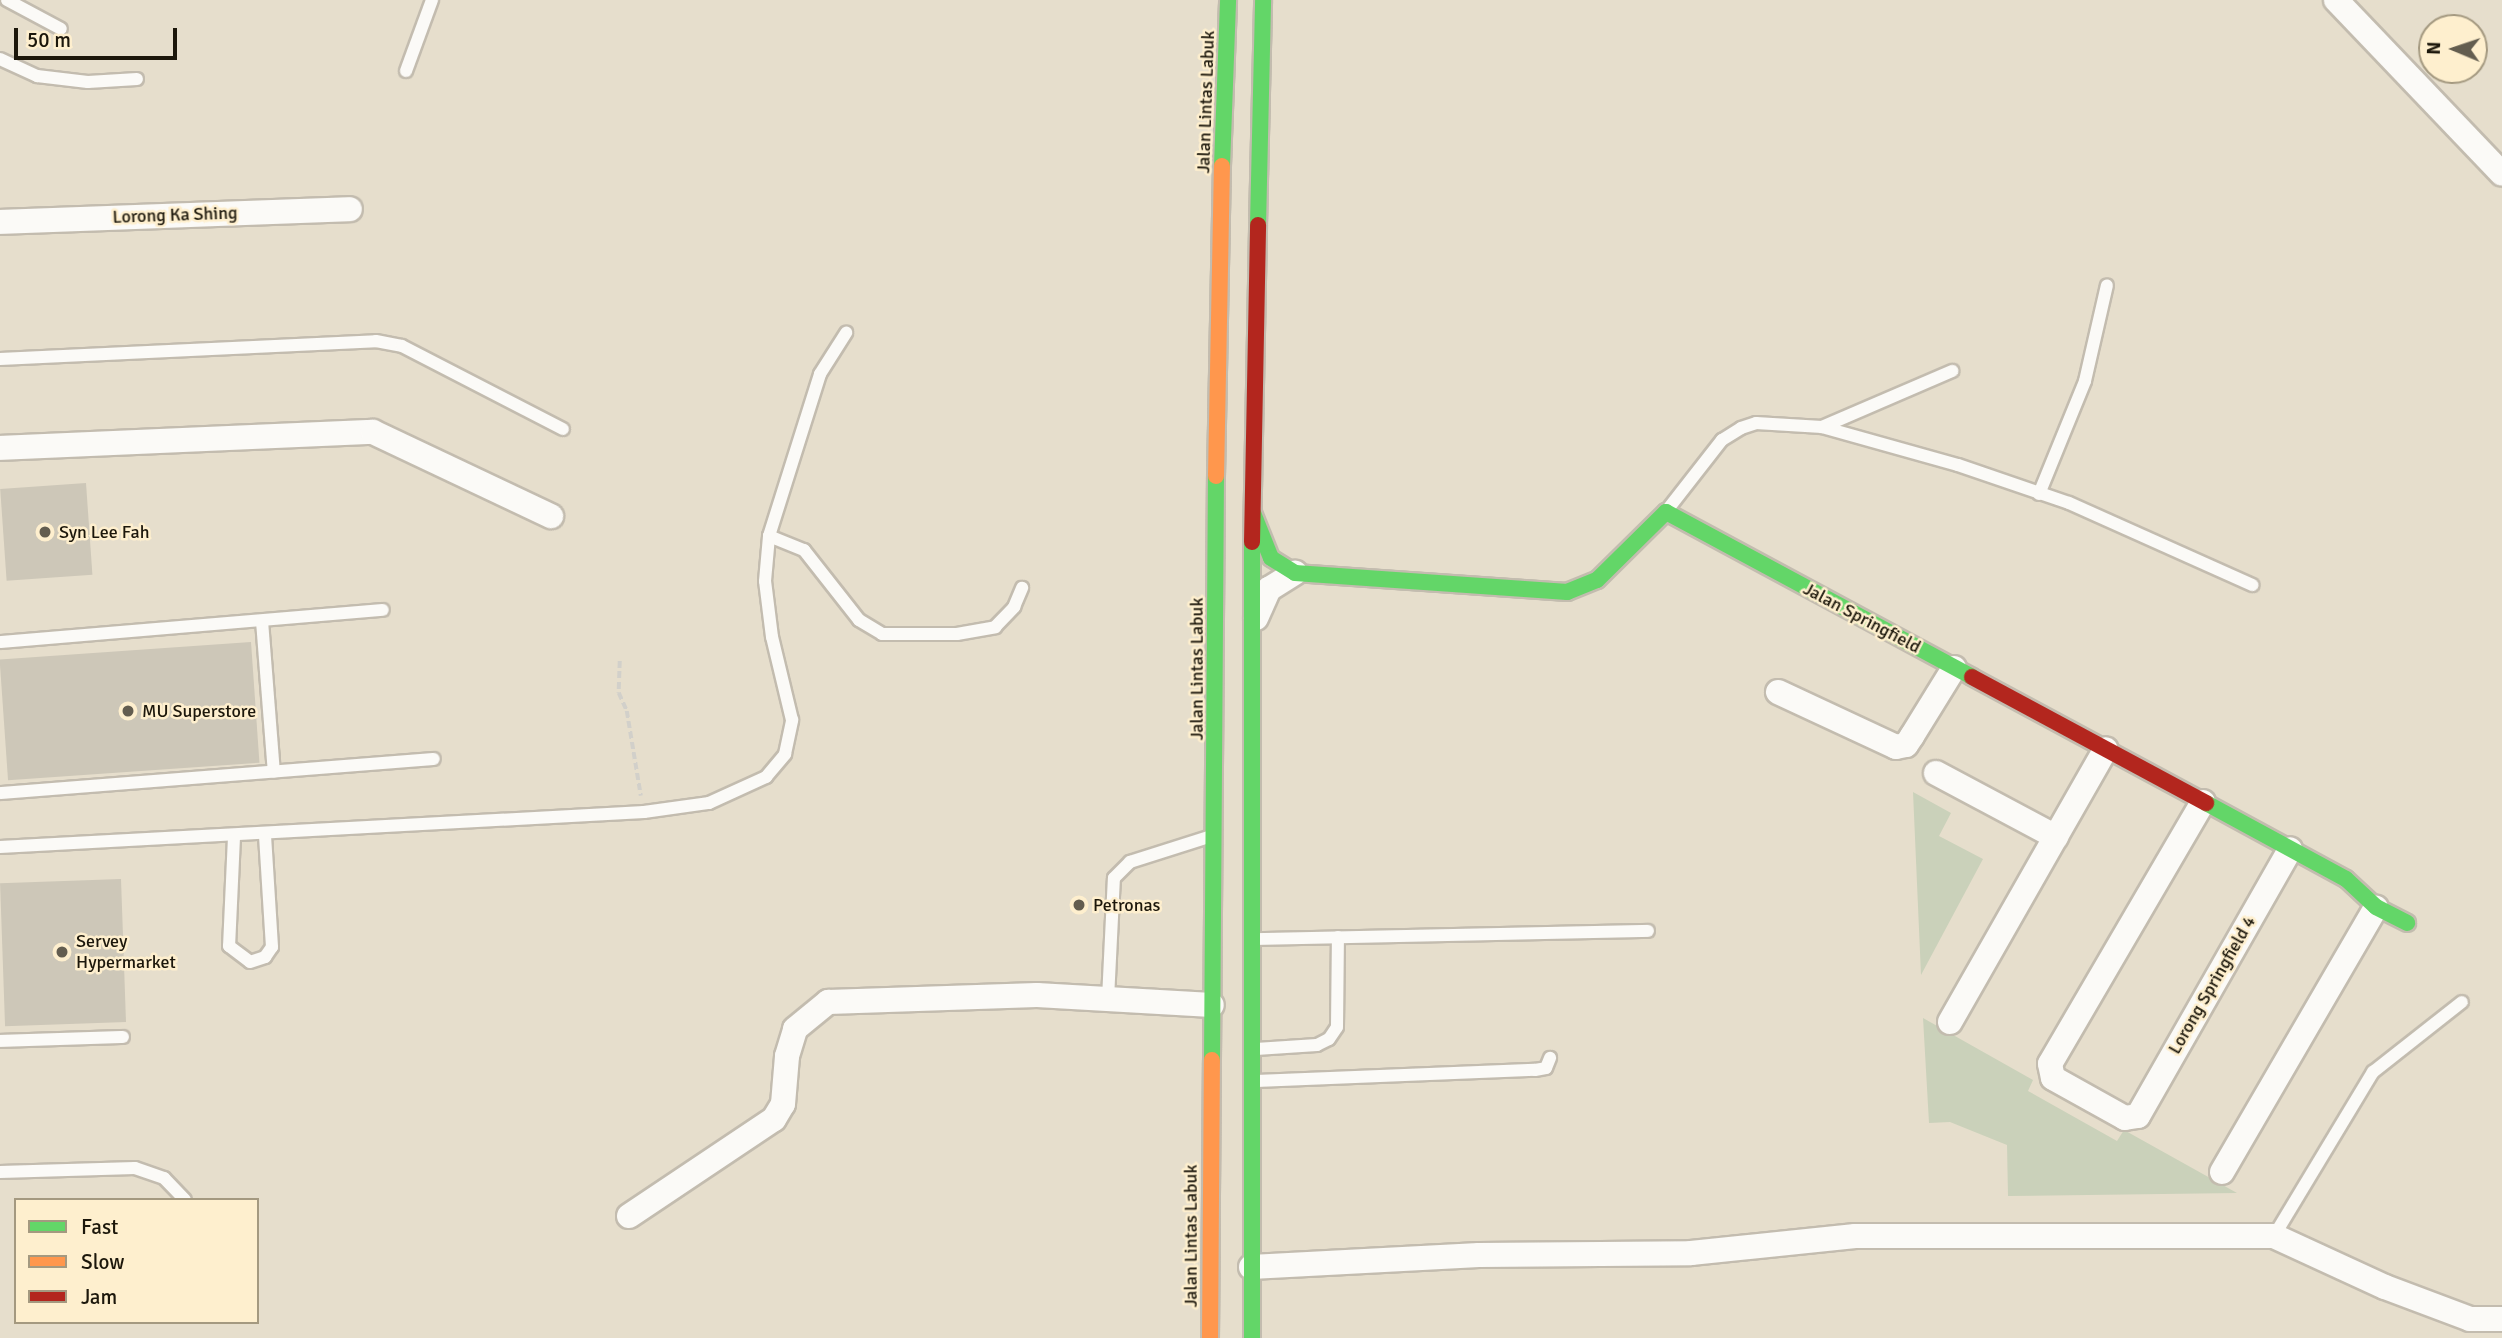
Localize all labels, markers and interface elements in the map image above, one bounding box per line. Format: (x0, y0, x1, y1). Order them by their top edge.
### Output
scale bar (18, 14, 180, 58)
north arrow (2418, 14, 2488, 84)
text: 50 m (27, 27, 71, 53)
street label: Jalan Lintas Labuk (1193, 30, 1219, 174)
text: N (2422, 41, 2446, 55)
street label: Lorong Ka Shing (112, 202, 238, 228)
place label: Syn Lee Fah (59, 521, 149, 543)
marker: Syn Lee Fah (37, 524, 53, 540)
street label: Jalan Springfield (1800, 578, 1924, 658)
street label: Jalan Lintas Labuk (1186, 598, 1208, 740)
place label: MU Superstore (142, 700, 256, 722)
marker: MU Superstore (120, 703, 136, 719)
place label: Petronas (1093, 894, 1160, 916)
marker: Petronas (1071, 897, 1087, 913)
street label: Lorong Springfield 4 (2164, 912, 2260, 1058)
place label: Servey Hypermarket (76, 931, 176, 974)
marker: Servey Hypermarket (54, 944, 70, 960)
street label: Jalan Lintas Labuk (1180, 1165, 1202, 1307)
legend (14, 1198, 259, 1324)
text: Fast (81, 1214, 118, 1240)
text: Slow (81, 1249, 125, 1275)
text: Jam (81, 1284, 117, 1310)

